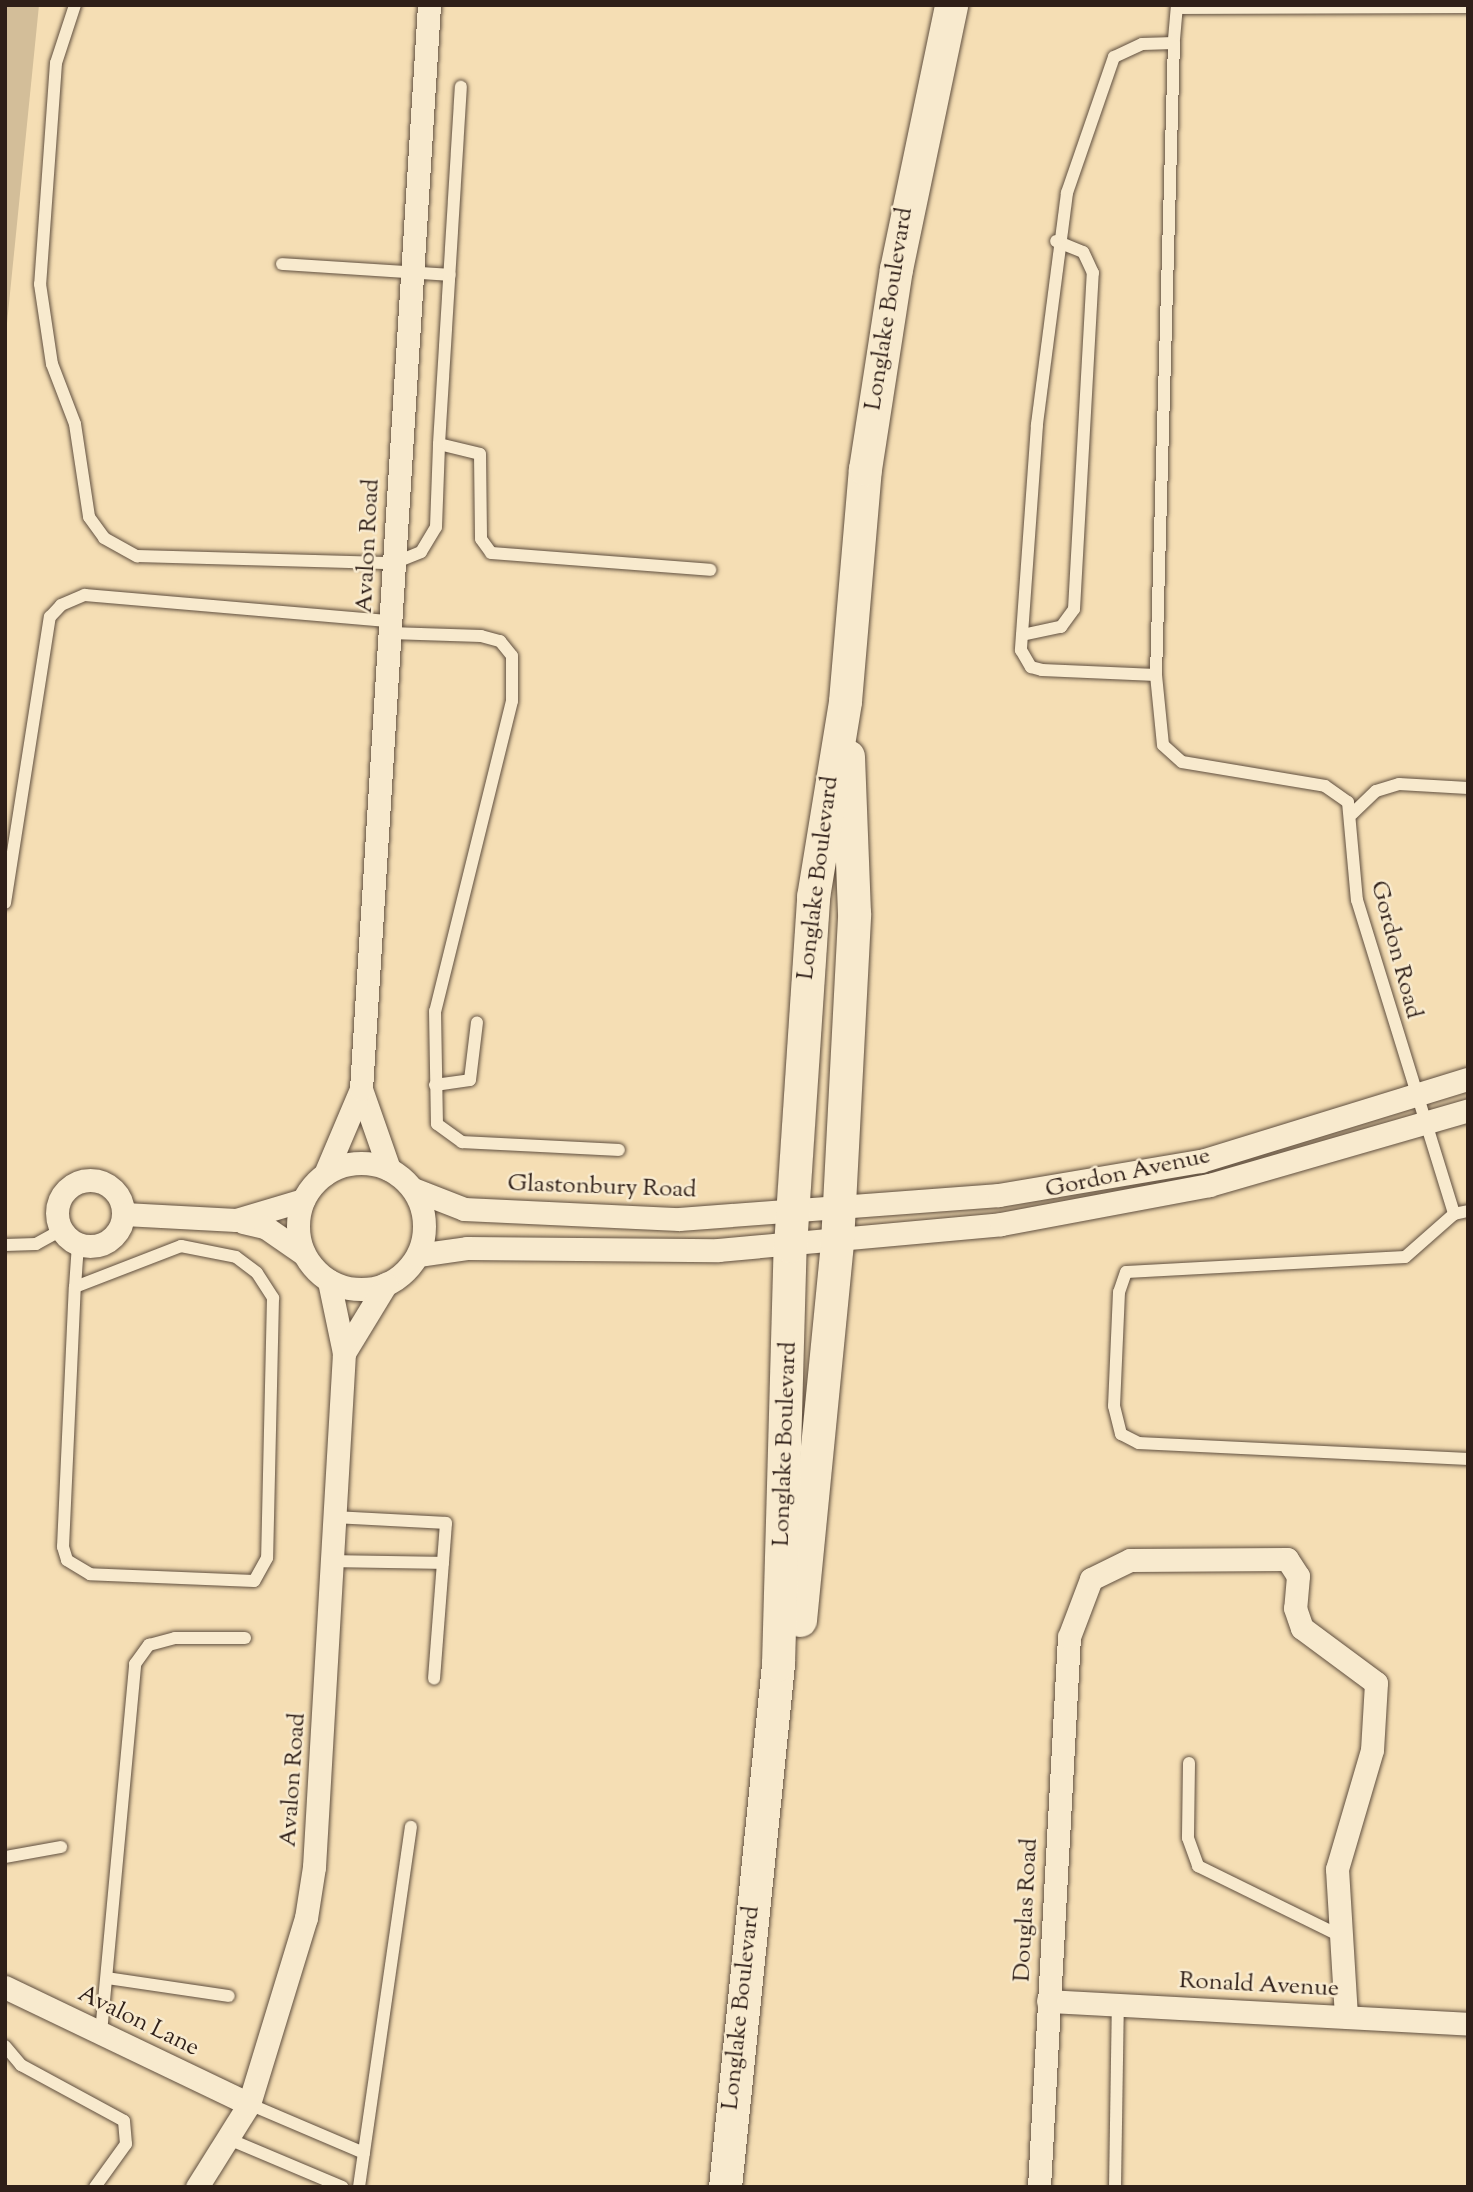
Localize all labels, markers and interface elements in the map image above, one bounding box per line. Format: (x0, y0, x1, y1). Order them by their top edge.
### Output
street label: Longlake Boulevard (860, 205, 920, 413)
street label: Avalon Road (351, 478, 387, 614)
street label: Longlake Boulevard (792, 774, 846, 982)
street label: Gordon Road (1363, 878, 1427, 1022)
street label: Gordon Avenue (1043, 1142, 1213, 1206)
street label: Glastonbury Road (507, 1170, 697, 1206)
street label: Longlake Boulevard (768, 1341, 804, 1547)
street label: Avalon Road (275, 1712, 313, 1848)
street label: Douglas Road (1009, 1837, 1045, 1983)
street label: Longlake Boulevard (717, 1904, 767, 2112)
street label: Ronald Avenue (1178, 1967, 1340, 2005)
street label: Avalon Lane (73, 1980, 203, 2064)

